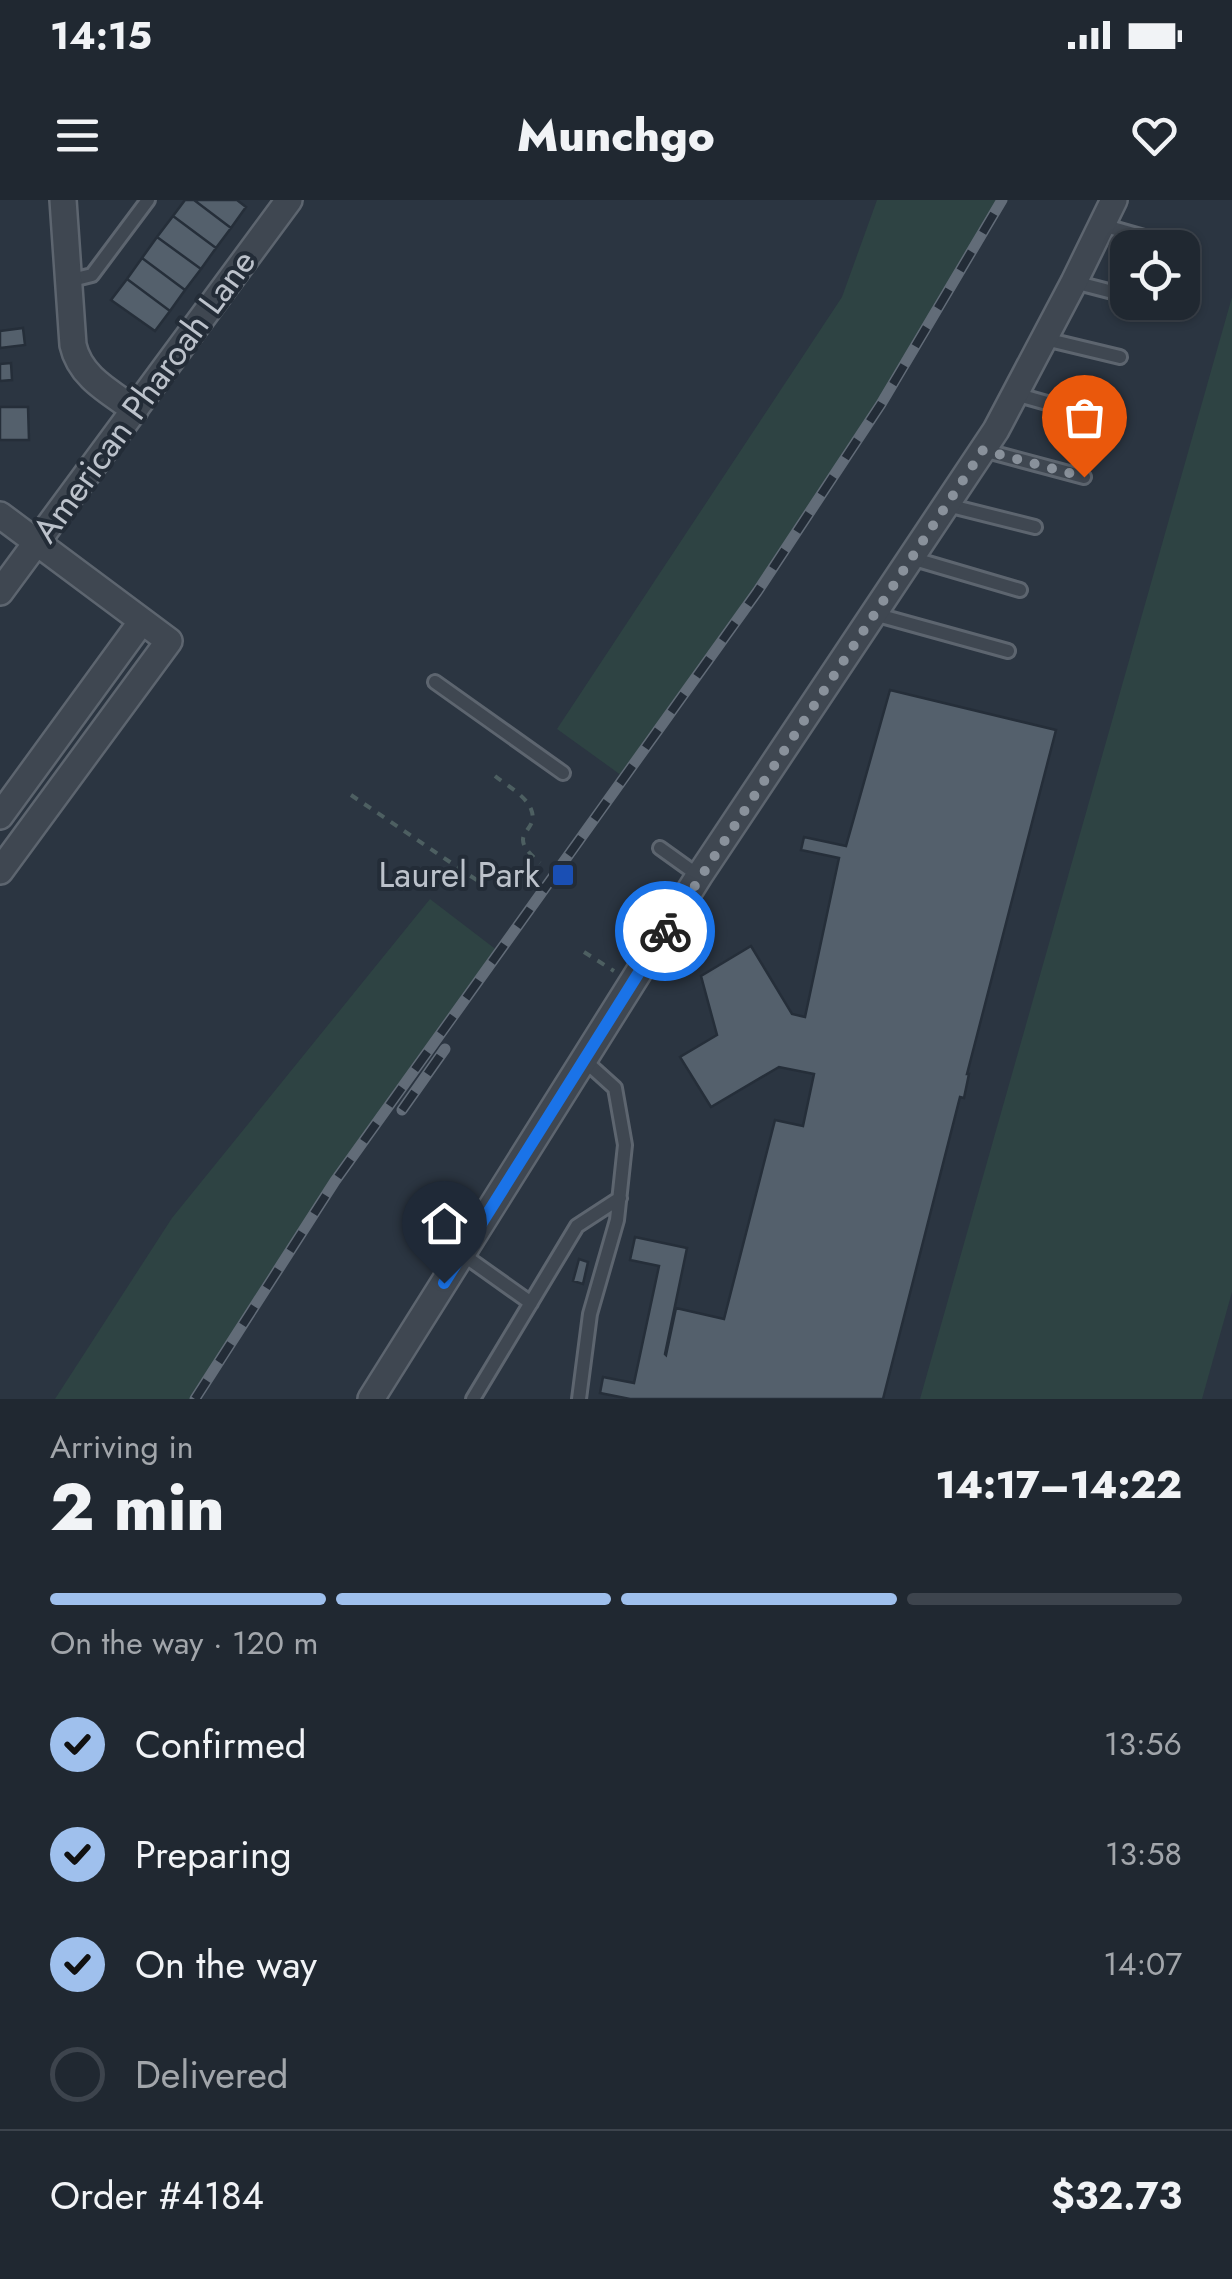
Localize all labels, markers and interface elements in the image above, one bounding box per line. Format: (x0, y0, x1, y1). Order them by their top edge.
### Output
text: 14:15 (50, 8, 152, 63)
text: Munchgo (517, 103, 715, 168)
icon: menu (50, 108, 105, 163)
icon: heart (1127, 108, 1182, 163)
map controls (1110, 230, 1200, 320)
button: locate (1110, 230, 1200, 320)
street label: American Pharoah Lane (20, 239, 268, 553)
pin (1042, 375, 1127, 478)
icon: bag (1057, 390, 1112, 445)
place label: Laurel Park (379, 850, 541, 900)
marker: Laurel Park (550, 862, 576, 888)
courier (615, 881, 715, 981)
icon: bike (638, 904, 693, 959)
pin (402, 1181, 487, 1284)
icon: home (417, 1196, 472, 1251)
text: Arriving in (50, 1424, 194, 1470)
text: 14:17–14:22 (935, 1457, 1182, 1512)
text: 2 min (50, 1460, 225, 1554)
text: On the way · 120 m (50, 1620, 318, 1666)
icon: check (50, 1717, 105, 1772)
text: Confirmed (135, 1717, 306, 1772)
text: 13:56 (1104, 1721, 1182, 1767)
icon: check (50, 1827, 105, 1882)
text: Preparing (135, 1827, 292, 1882)
text: 13:58 (1105, 1831, 1182, 1877)
icon: check (50, 1937, 105, 1992)
text: On the way (135, 1937, 317, 1992)
text: 14:07 (1103, 1941, 1182, 1987)
text: Delivered (135, 2047, 288, 2102)
text: Order #4184 (50, 2168, 264, 2223)
text: $32.73 (1051, 2168, 1182, 2223)

